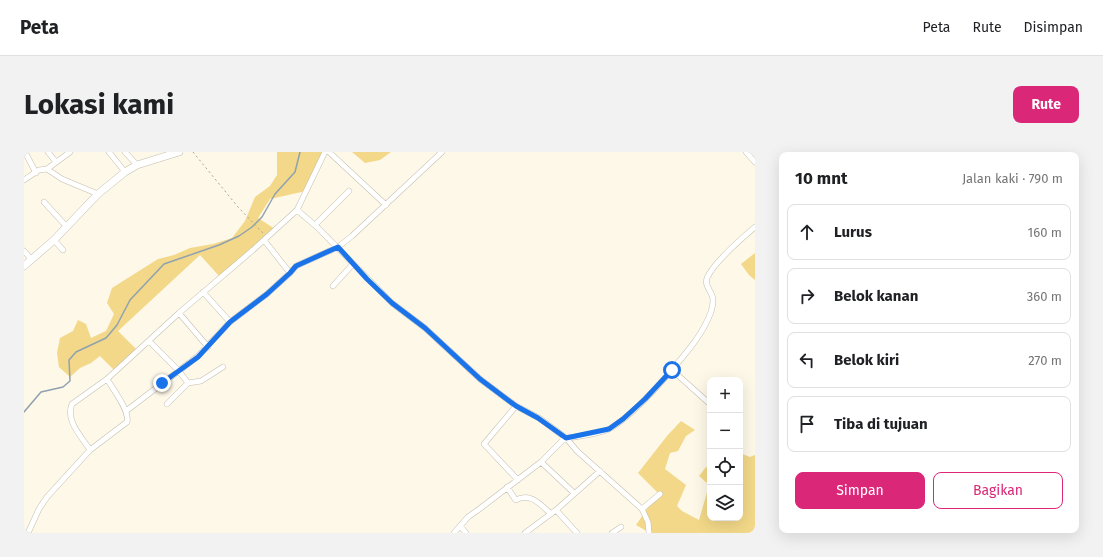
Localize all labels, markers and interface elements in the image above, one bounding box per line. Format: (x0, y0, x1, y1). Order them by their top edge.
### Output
text: Peta (20, 16, 59, 39)
text: Peta (923, 19, 950, 36)
text: Rute (972, 19, 1002, 36)
text: Disimpan (1024, 19, 1083, 36)
button: Rute (1013, 86, 1079, 123)
text: Lokasi kami (24, 88, 174, 121)
text: 10 mnt (795, 168, 848, 189)
text: Jalan kaki · 790 m (962, 171, 1063, 186)
icon: ahead (796, 221, 818, 243)
text: Lurus (834, 223, 872, 241)
text: 160 m (1028, 225, 1062, 240)
icon: right (796, 285, 818, 307)
text: Belok kanan (834, 287, 918, 305)
text: 360 m (1027, 289, 1062, 304)
icon: left (796, 349, 818, 371)
text: Belok kiri (834, 351, 899, 369)
text: 270 m (1028, 353, 1062, 368)
route start (663, 361, 681, 379)
route end (153, 374, 171, 392)
map controls (707, 377, 743, 521)
button: + (707, 377, 743, 413)
button: − (707, 413, 743, 449)
icon: arrive (796, 413, 818, 435)
text: Tiba di tujuan (834, 415, 928, 433)
button: locate (707, 449, 743, 485)
button: Simpan (795, 472, 925, 509)
button: Bagikan (933, 472, 1063, 509)
button: layers (707, 485, 743, 521)

